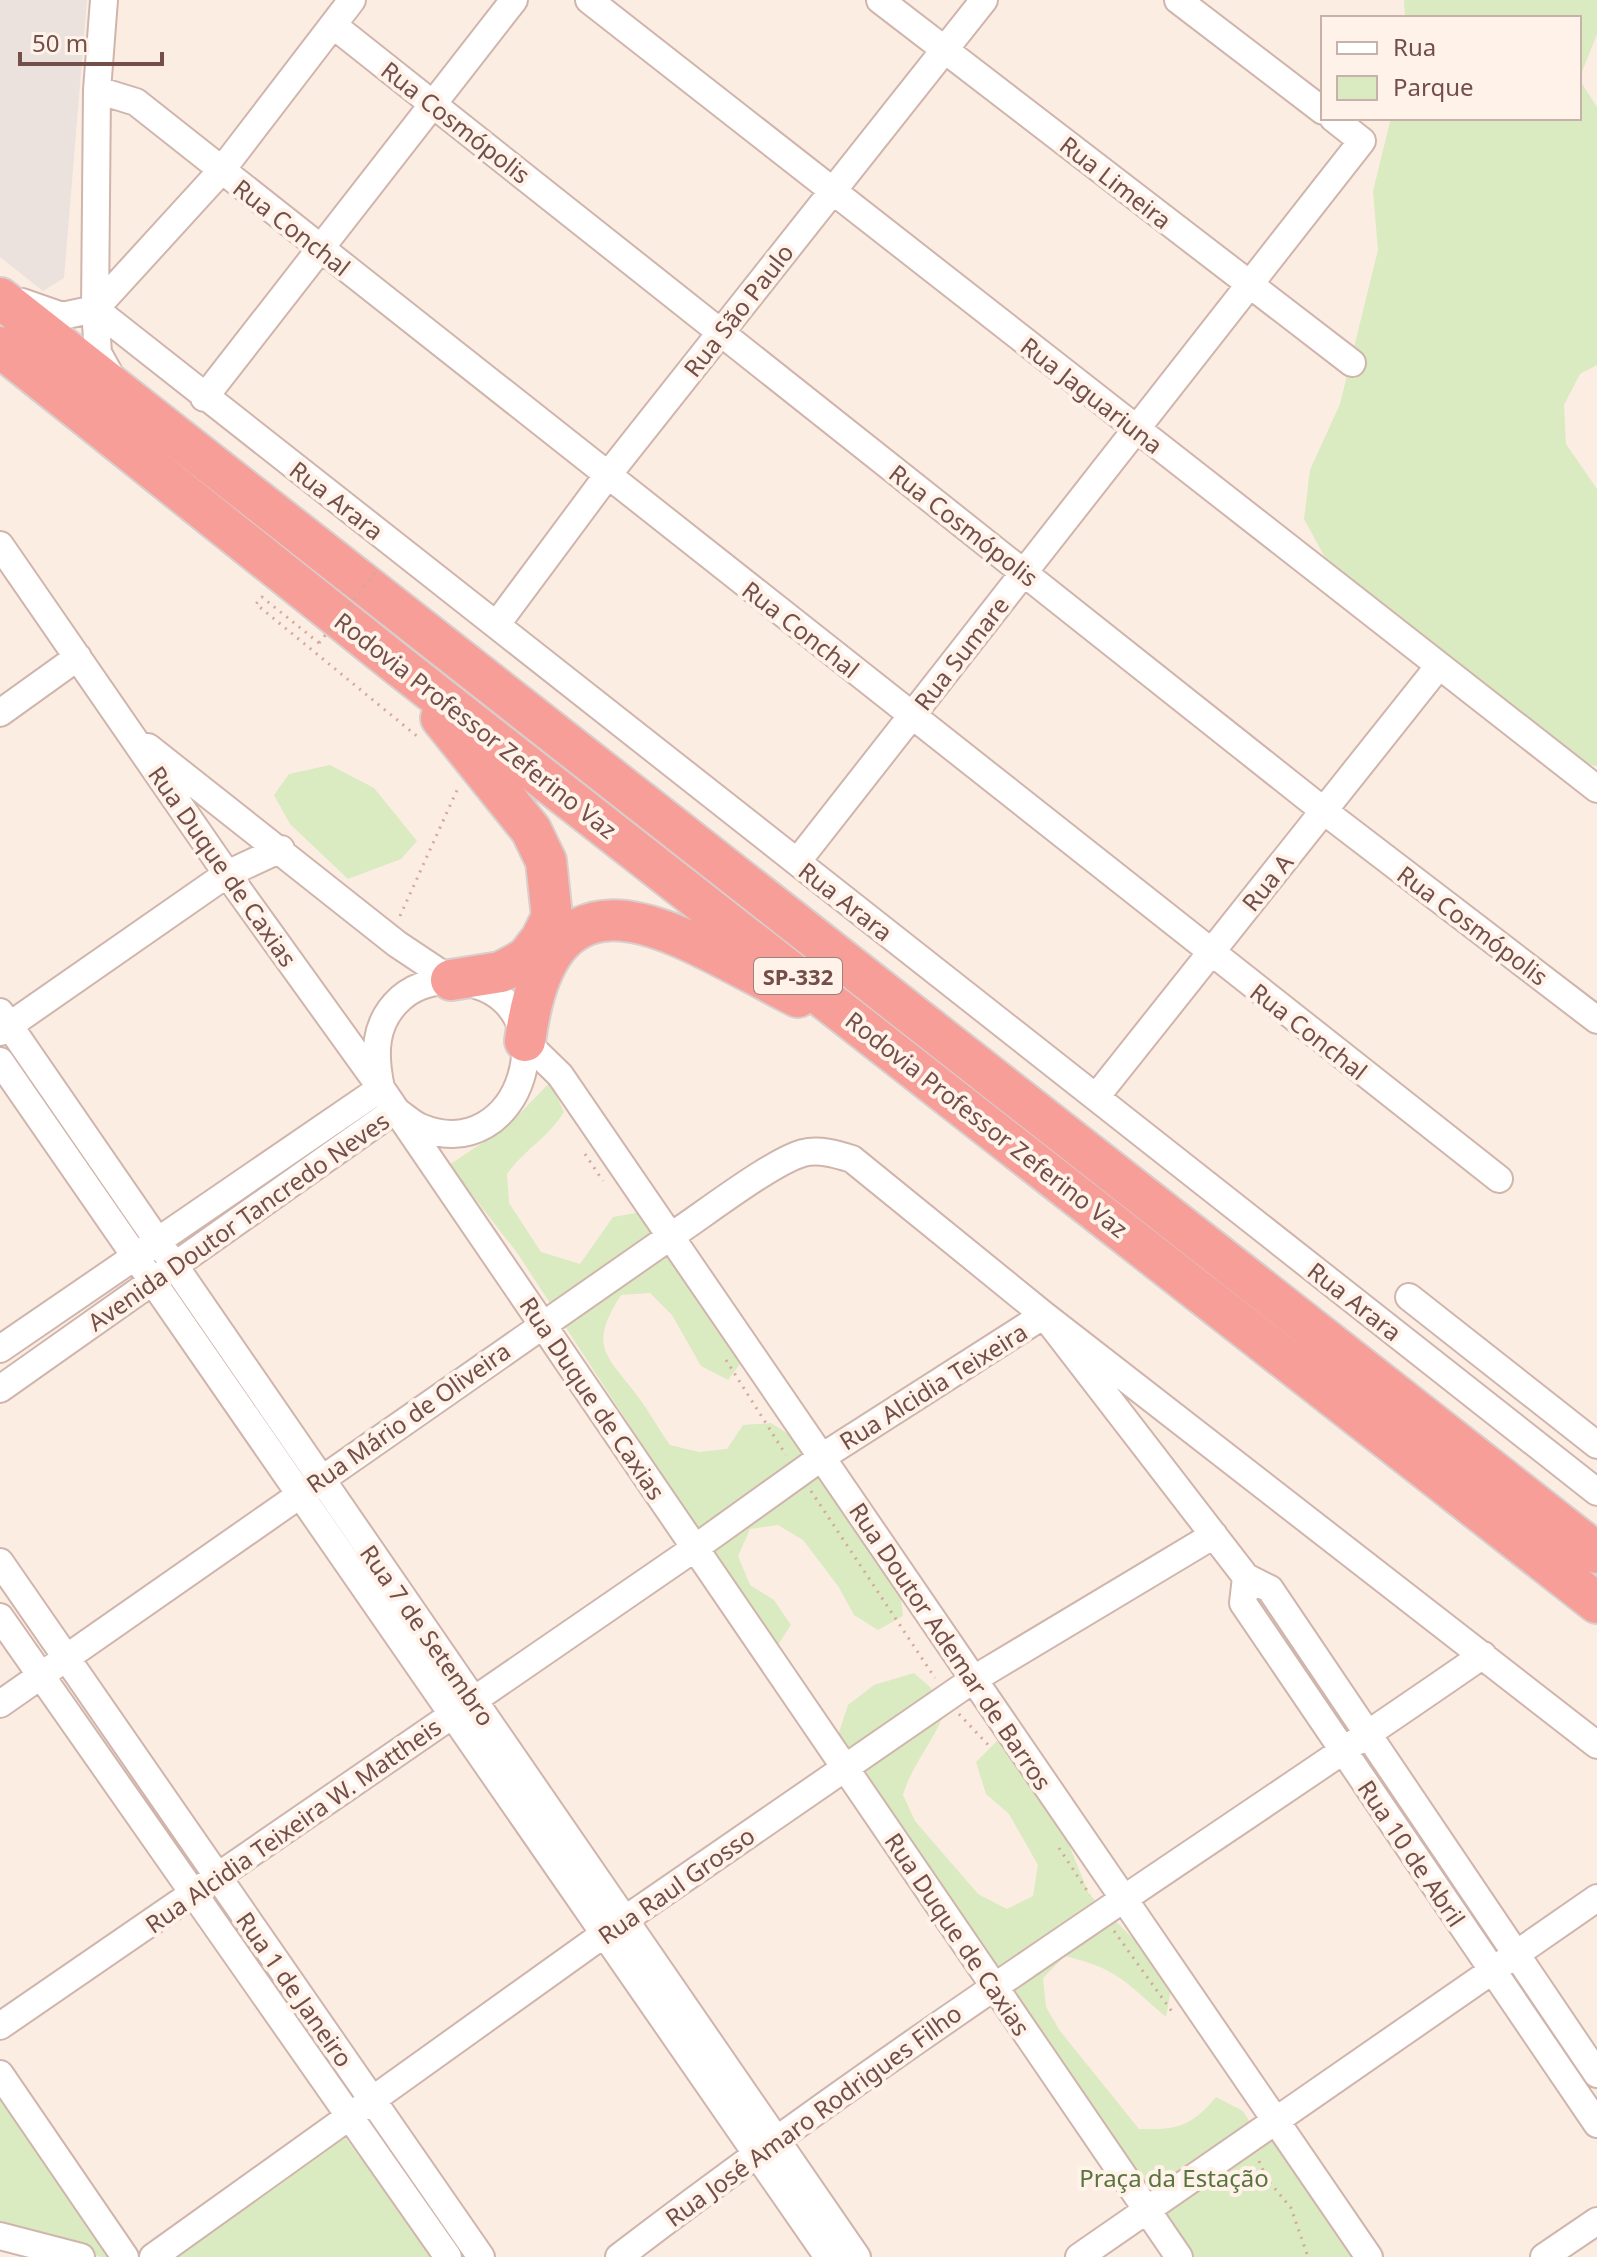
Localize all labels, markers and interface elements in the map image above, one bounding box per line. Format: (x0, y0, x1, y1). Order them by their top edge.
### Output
scale bar (20, 16, 162, 66)
legend (1321, 16, 1581, 120)
text: 50 m (32, 26, 88, 59)
text: Rua (1393, 30, 1436, 63)
street label: Rua Cosmópolis (375, 53, 537, 191)
text: Parque (1393, 70, 1474, 103)
street label: Rua Limeira (1053, 128, 1179, 236)
street label: Rua Conchal (227, 171, 357, 283)
street label: Rua São Paulo (676, 237, 800, 383)
street label: Rua Jaguariuna (1014, 329, 1170, 461)
street label: Rua Arara (283, 453, 391, 547)
street label: Rua Cosmópolis (883, 456, 1045, 594)
street label: Rua Conchal (736, 573, 866, 685)
street label: Rua Sumare (906, 589, 1016, 717)
street label: Rodovia Professor Zeferino Vaz (328, 604, 624, 846)
street label: Rua Duque de Caxias (141, 759, 305, 973)
street label: Rua A (1234, 846, 1301, 918)
street label: Rua Arara (792, 854, 900, 948)
street label: Rua Cosmópolis (1391, 857, 1555, 993)
road number: SP-332 (754, 958, 842, 994)
street label: Rua Conchal (1244, 975, 1374, 1087)
street label: Rodovia Professor Zeferino Vaz (839, 1003, 1135, 1245)
street label: Avenida Doutor Tancredo Neves (81, 1104, 395, 1338)
street label: Rua Arara (1301, 1254, 1409, 1348)
street label: Rua Duque de Caxias (513, 1290, 673, 1506)
street label: Rua Alcidia Teixeira (833, 1315, 1033, 1457)
street label: Rua Mário de Oliveira (299, 1334, 517, 1500)
street label: Rua Doutor Ademar de Barros (842, 1496, 1060, 1796)
street label: Rua 7 de Setembro (353, 1538, 503, 1732)
street label: Rua Alcidia Teixeira W. Mattheis (138, 1710, 448, 1940)
street label: Rua 10 de Abril (1351, 1773, 1473, 1933)
street label: Rua Raul Grosso (591, 1819, 761, 1951)
street label: Rua Duque de Caxias (878, 1826, 1038, 2042)
street label: Rua 1 de Janeiro (229, 1905, 361, 2073)
street label: Rua José Amaro Rodrigues Filho (658, 1996, 968, 2234)
park label: Praça da Estação (1079, 2161, 1269, 2194)

